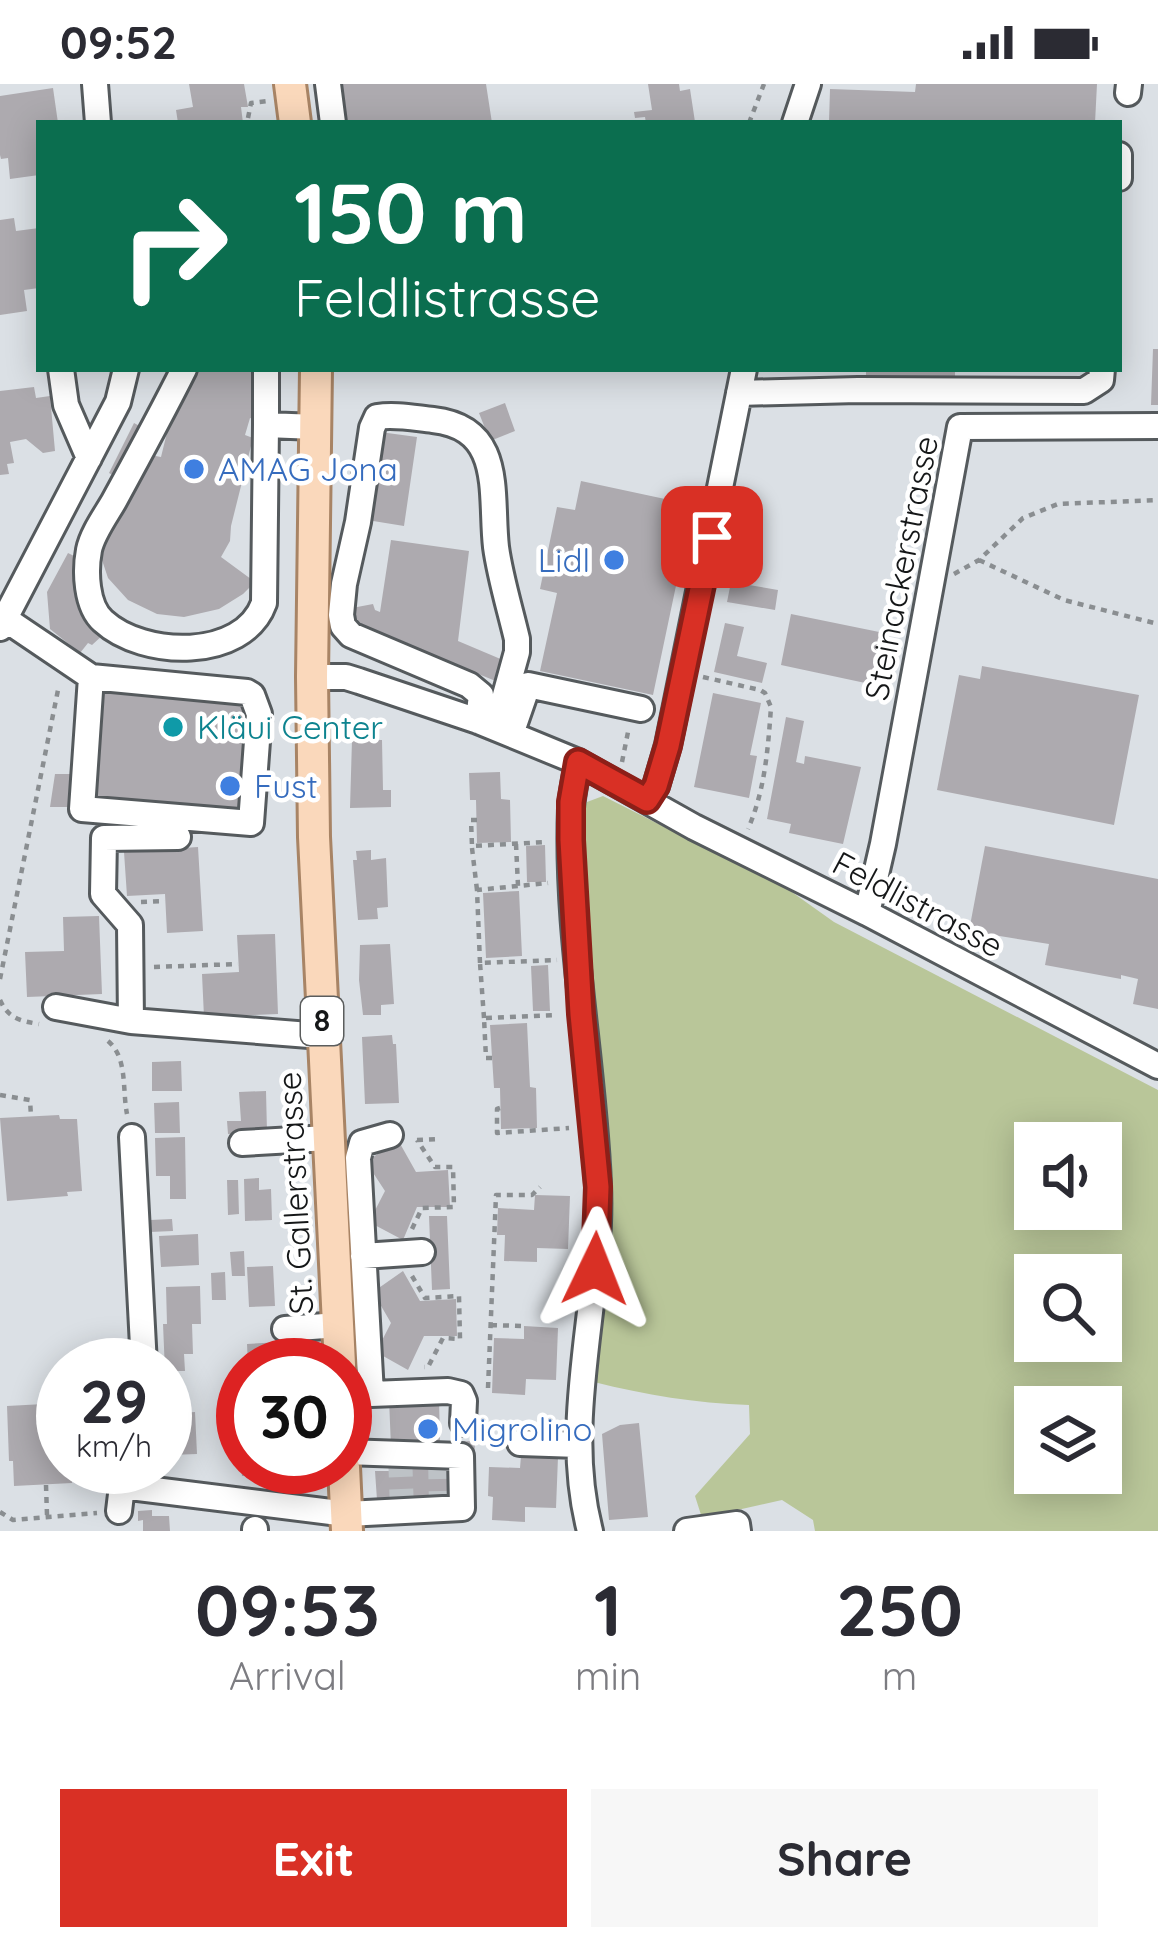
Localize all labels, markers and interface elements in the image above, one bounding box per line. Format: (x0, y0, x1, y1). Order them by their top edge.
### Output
text: 09:52 (60, 14, 177, 70)
text: 150 m (294, 159, 528, 264)
icon: right (96, 168, 252, 324)
text: Feldlistrasse (294, 263, 601, 331)
street label: Steinackerstrasse (855, 432, 946, 703)
place label: AMAG Jona (218, 448, 398, 489)
marker: AMAG Jona (181, 456, 207, 482)
pin (661, 486, 763, 588)
icon: arrive (679, 504, 745, 570)
place label: Lidl (538, 539, 590, 580)
marker: Lidl (601, 547, 627, 573)
place label: Kläui Center (197, 706, 383, 747)
marker: Kläui Center (160, 714, 186, 740)
place label: Fust (254, 765, 318, 806)
marker: Fust (217, 773, 243, 799)
street label: Feldlistrasse (826, 841, 1011, 966)
road number: 8 (301, 997, 343, 1045)
street label: St. Gallerstrasse (268, 1071, 321, 1315)
map controls (1014, 1122, 1122, 1494)
button: sound (1014, 1122, 1122, 1230)
position arrow (532, 1206, 658, 1332)
button: search (1014, 1254, 1122, 1362)
speed limit sign: 30 (216, 1338, 372, 1494)
text: 29 (80, 1363, 148, 1438)
button: layers (1014, 1386, 1122, 1494)
place label: Migrolino (452, 1408, 593, 1449)
marker: Migrolino (415, 1416, 441, 1442)
text: km/h (76, 1427, 152, 1465)
text: 09:53 (195, 1564, 380, 1654)
text: 1 (594, 1564, 622, 1654)
text: 250 (836, 1564, 963, 1654)
text: Arrival (229, 1651, 346, 1700)
text: min (575, 1651, 641, 1700)
text: m (882, 1651, 917, 1700)
button: Exit (60, 1789, 567, 1927)
button: Share (591, 1789, 1098, 1927)

